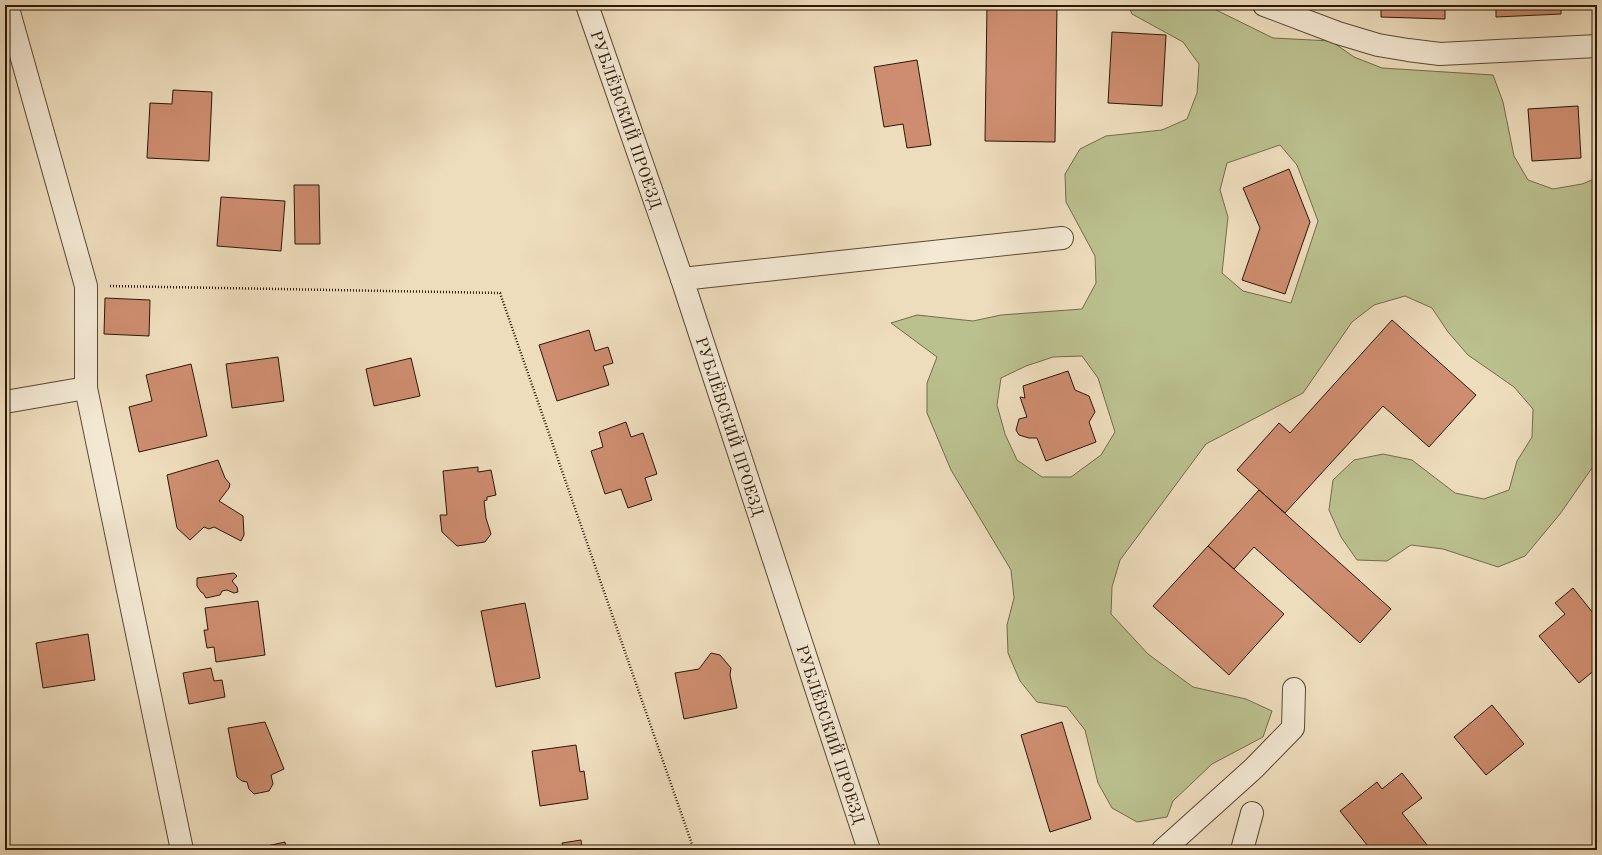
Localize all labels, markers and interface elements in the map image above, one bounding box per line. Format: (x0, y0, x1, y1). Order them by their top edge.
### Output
street label: РУБЛЁВСКИЙ ПРОЕЗД (586, 29, 663, 211)
street label: РУБЛЁВСКИЙ ПРОЕЗД (692, 335, 765, 519)
street label: РУБЛЁВСКИЙ ПРОЕЗД (792, 643, 866, 827)

